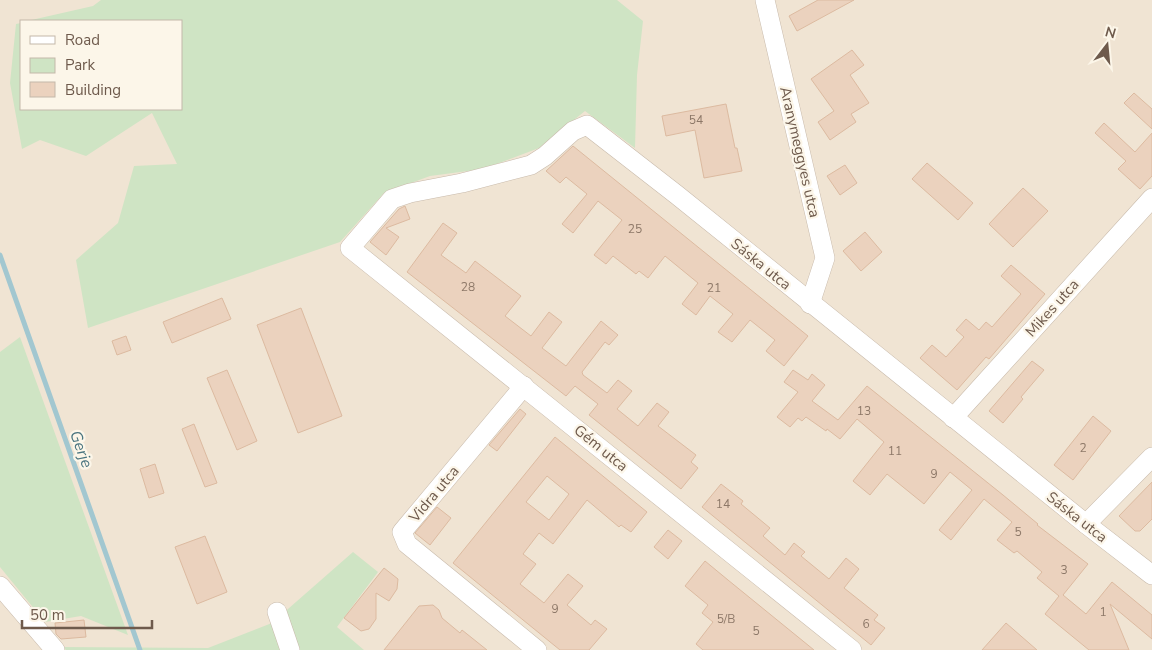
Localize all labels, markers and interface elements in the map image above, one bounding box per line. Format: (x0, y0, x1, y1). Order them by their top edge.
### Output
legend (20, 20, 182, 110)
north arrow (1082, 20, 1132, 70)
text: N (1103, 22, 1118, 44)
text: Road (65, 30, 100, 50)
text: Park (65, 55, 95, 75)
text: Building (65, 80, 121, 100)
street label: Aranymeggyes utca (775, 85, 825, 219)
house number: 54 (689, 112, 703, 128)
house number: 25 (628, 221, 642, 237)
street label: Sáska utca (727, 234, 795, 294)
street label: Mikes utca (1021, 275, 1083, 341)
house number: 28 (461, 279, 475, 295)
house number: 21 (707, 280, 721, 296)
house number: 13 (857, 403, 871, 419)
street label: Gém utca (570, 420, 632, 476)
water label: Gerje (64, 428, 98, 471)
house number: 2 (1079, 440, 1087, 456)
house number: 11 (888, 443, 902, 459)
street label: Vidra utca (404, 461, 464, 527)
house number: 9 (930, 466, 938, 482)
street label: Sáska utca (1042, 487, 1112, 547)
house number: 14 (716, 496, 730, 512)
house number: 5 (1014, 524, 1022, 540)
house number: 3 (1060, 562, 1068, 578)
scale bar (22, 598, 152, 630)
house number: 9 (551, 601, 559, 617)
house number: 1 (1099, 604, 1107, 620)
text: 50 m (30, 605, 65, 625)
house number: 5/B (717, 611, 735, 627)
house number: 6 (862, 616, 870, 632)
house number: 5 (752, 623, 760, 639)

